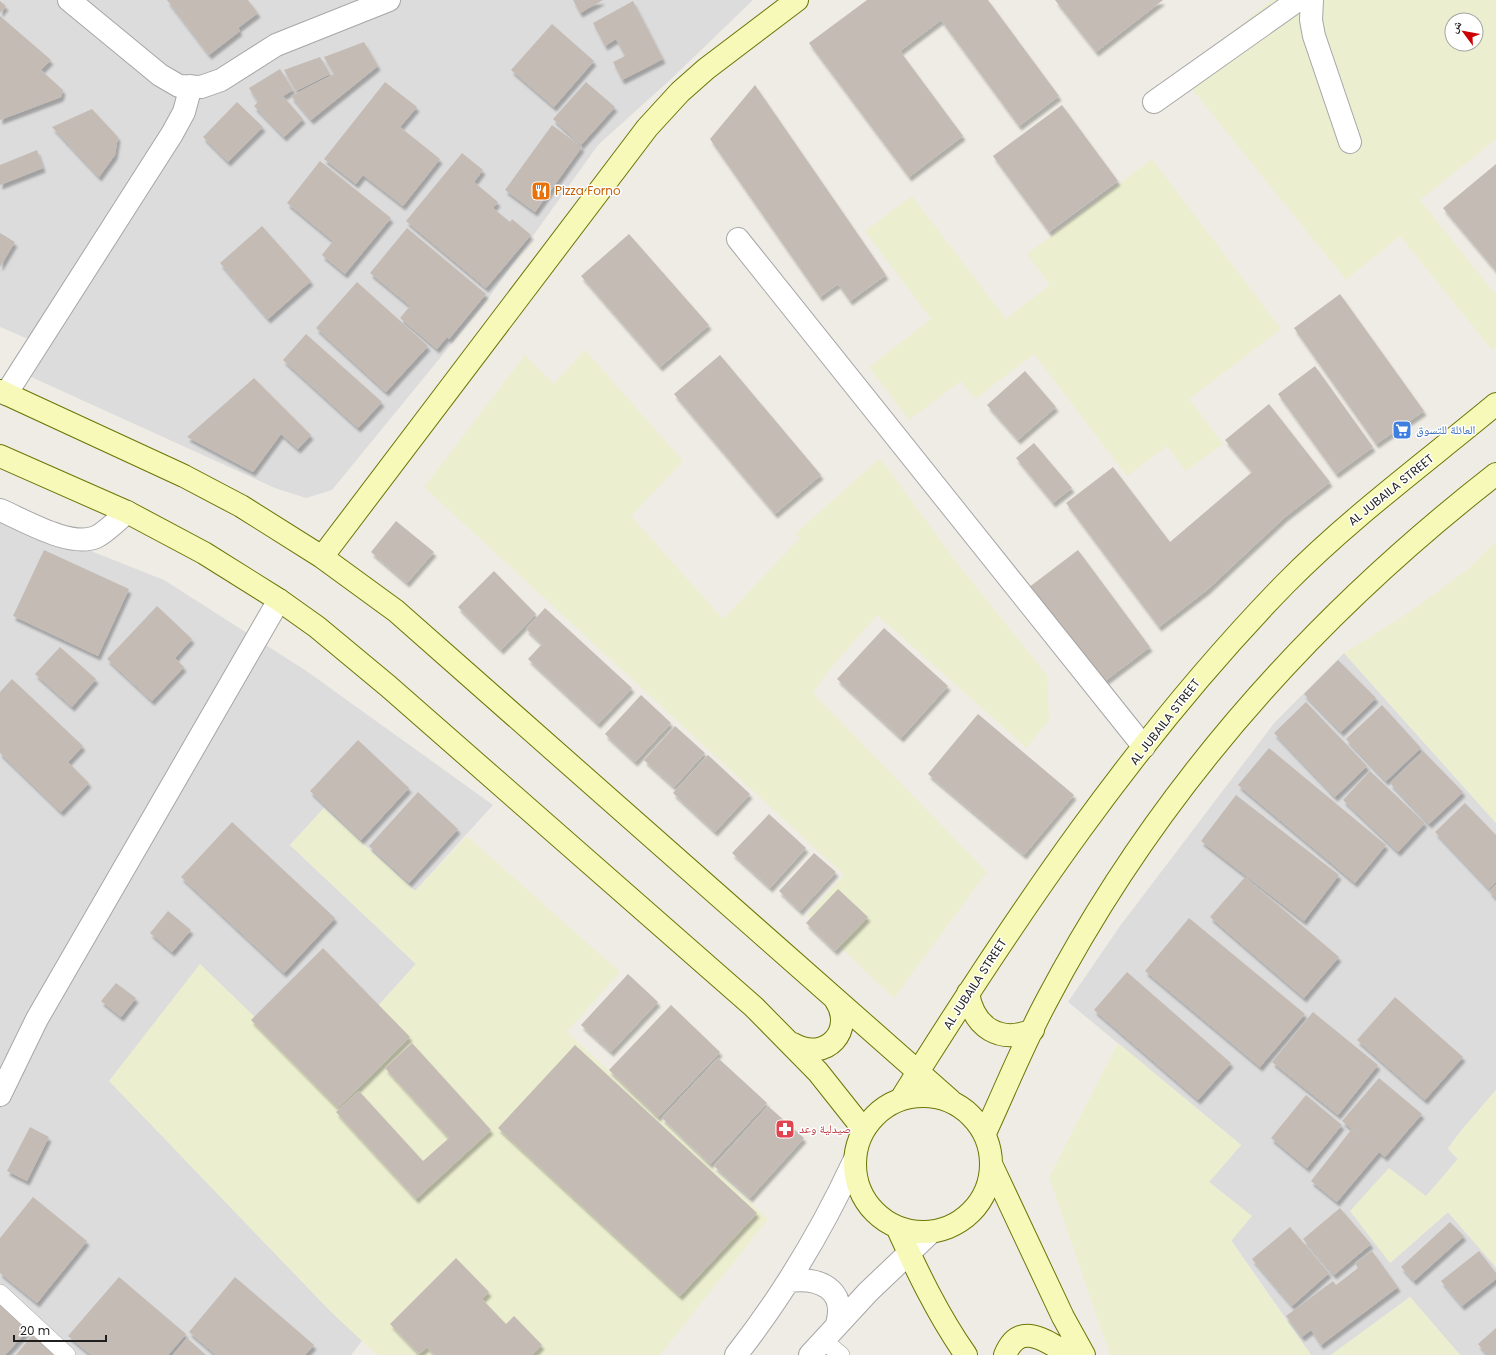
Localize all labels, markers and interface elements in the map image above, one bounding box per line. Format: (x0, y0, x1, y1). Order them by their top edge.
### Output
north arrow (1444, 12, 1484, 52)
text: ش (1446, 17, 1466, 36)
restaurant icon: Pizza Forno (530, 180, 552, 202)
place label: Pizza Forno (555, 182, 621, 199)
supermarket icon: العائلة للتسوق (1391, 419, 1413, 441)
place label: العائلة للتسوق (1416, 421, 1476, 438)
street label: AL JUBAILA STREET (1344, 450, 1437, 529)
street label: AL JUBAILA STREET (1125, 675, 1204, 768)
street label: AL JUBAILA STREET (939, 934, 1011, 1033)
pharmacy icon: صيدلية وعد (774, 1118, 796, 1140)
place label: صيدلية وعد (799, 1120, 851, 1137)
scale bar (14, 1317, 106, 1343)
text: 20 m (20, 1322, 50, 1339)

